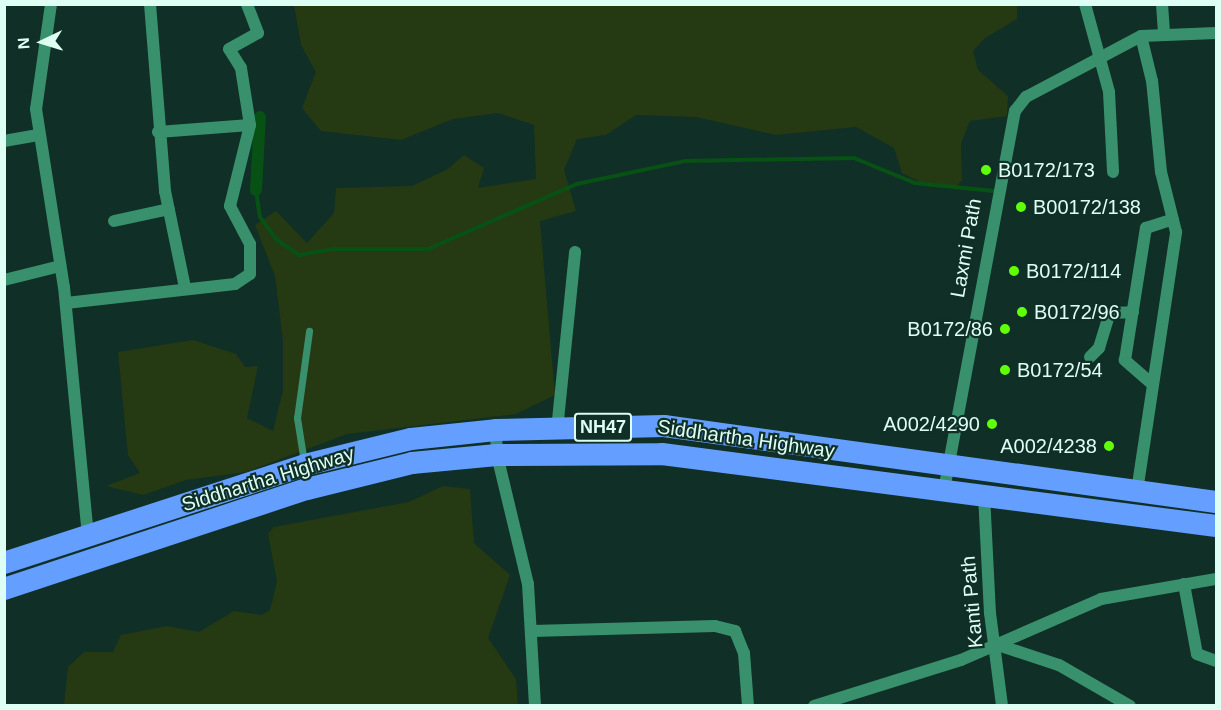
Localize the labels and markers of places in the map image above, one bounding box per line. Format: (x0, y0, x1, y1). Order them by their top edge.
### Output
place label: B0172/173 (998, 158, 1095, 182)
marker: B0172/173 (979, 163, 993, 177)
place label: B00172/138 (1033, 195, 1141, 219)
marker: B00172/138 (1014, 200, 1028, 214)
place label: B0172/114 (1026, 259, 1121, 283)
marker: B0172/114 (1007, 264, 1021, 278)
place label: B0172/96 (1034, 300, 1120, 324)
marker: B0172/96 (1015, 305, 1029, 319)
place label: B0172/86 (907, 317, 993, 341)
marker: B0172/86 (998, 322, 1012, 336)
place label: B0172/54 (1017, 358, 1103, 382)
marker: B0172/54 (998, 363, 1012, 377)
place label: A002/4290 (883, 412, 980, 436)
marker: A002/4290 (985, 417, 999, 431)
place label: A002/4238 (1000, 434, 1097, 458)
marker: A002/4238 (1102, 439, 1116, 453)

